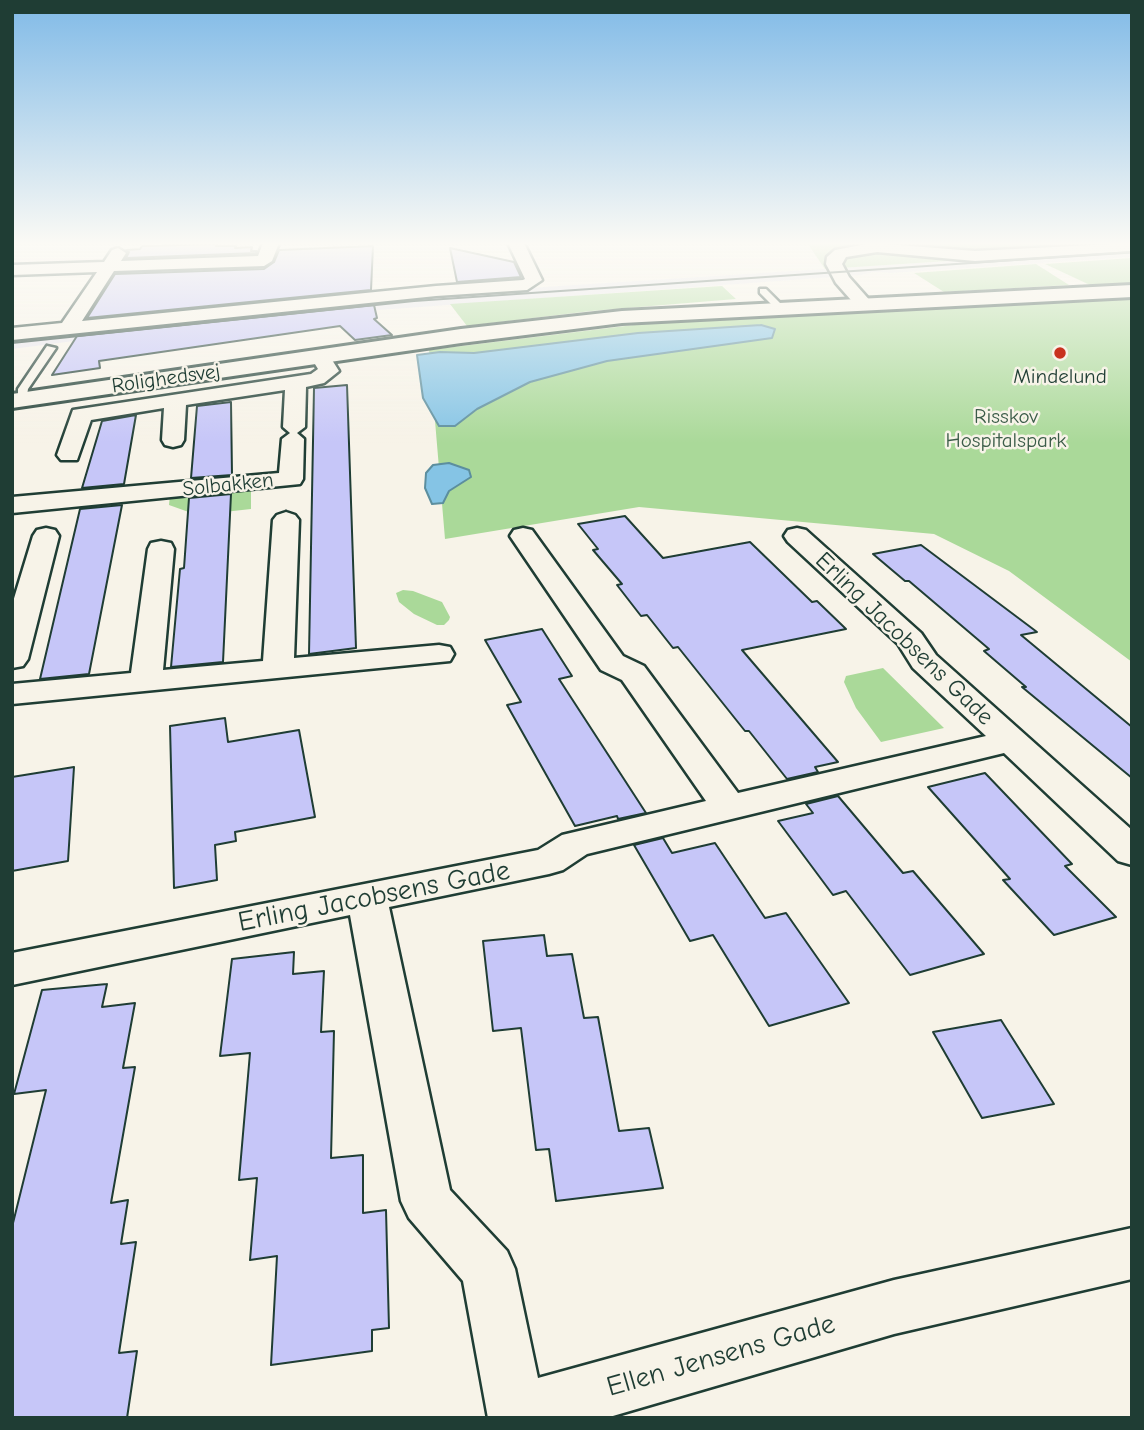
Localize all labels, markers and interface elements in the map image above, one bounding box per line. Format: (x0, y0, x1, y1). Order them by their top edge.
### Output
marker: Mindelund (1052, 345, 1068, 361)
street label: Rolighedsvej (110, 359, 222, 399)
place label: Mindelund (1013, 364, 1107, 390)
park label: Risskov Hospitalspark (946, 404, 1066, 454)
street label: Solbakken (181, 468, 275, 502)
street label: Erling Jacobsens Gade (809, 546, 999, 732)
street label: Erling Jacobsens Gade (235, 854, 513, 940)
street label: Ellen Jensens Gade (603, 1307, 839, 1405)

